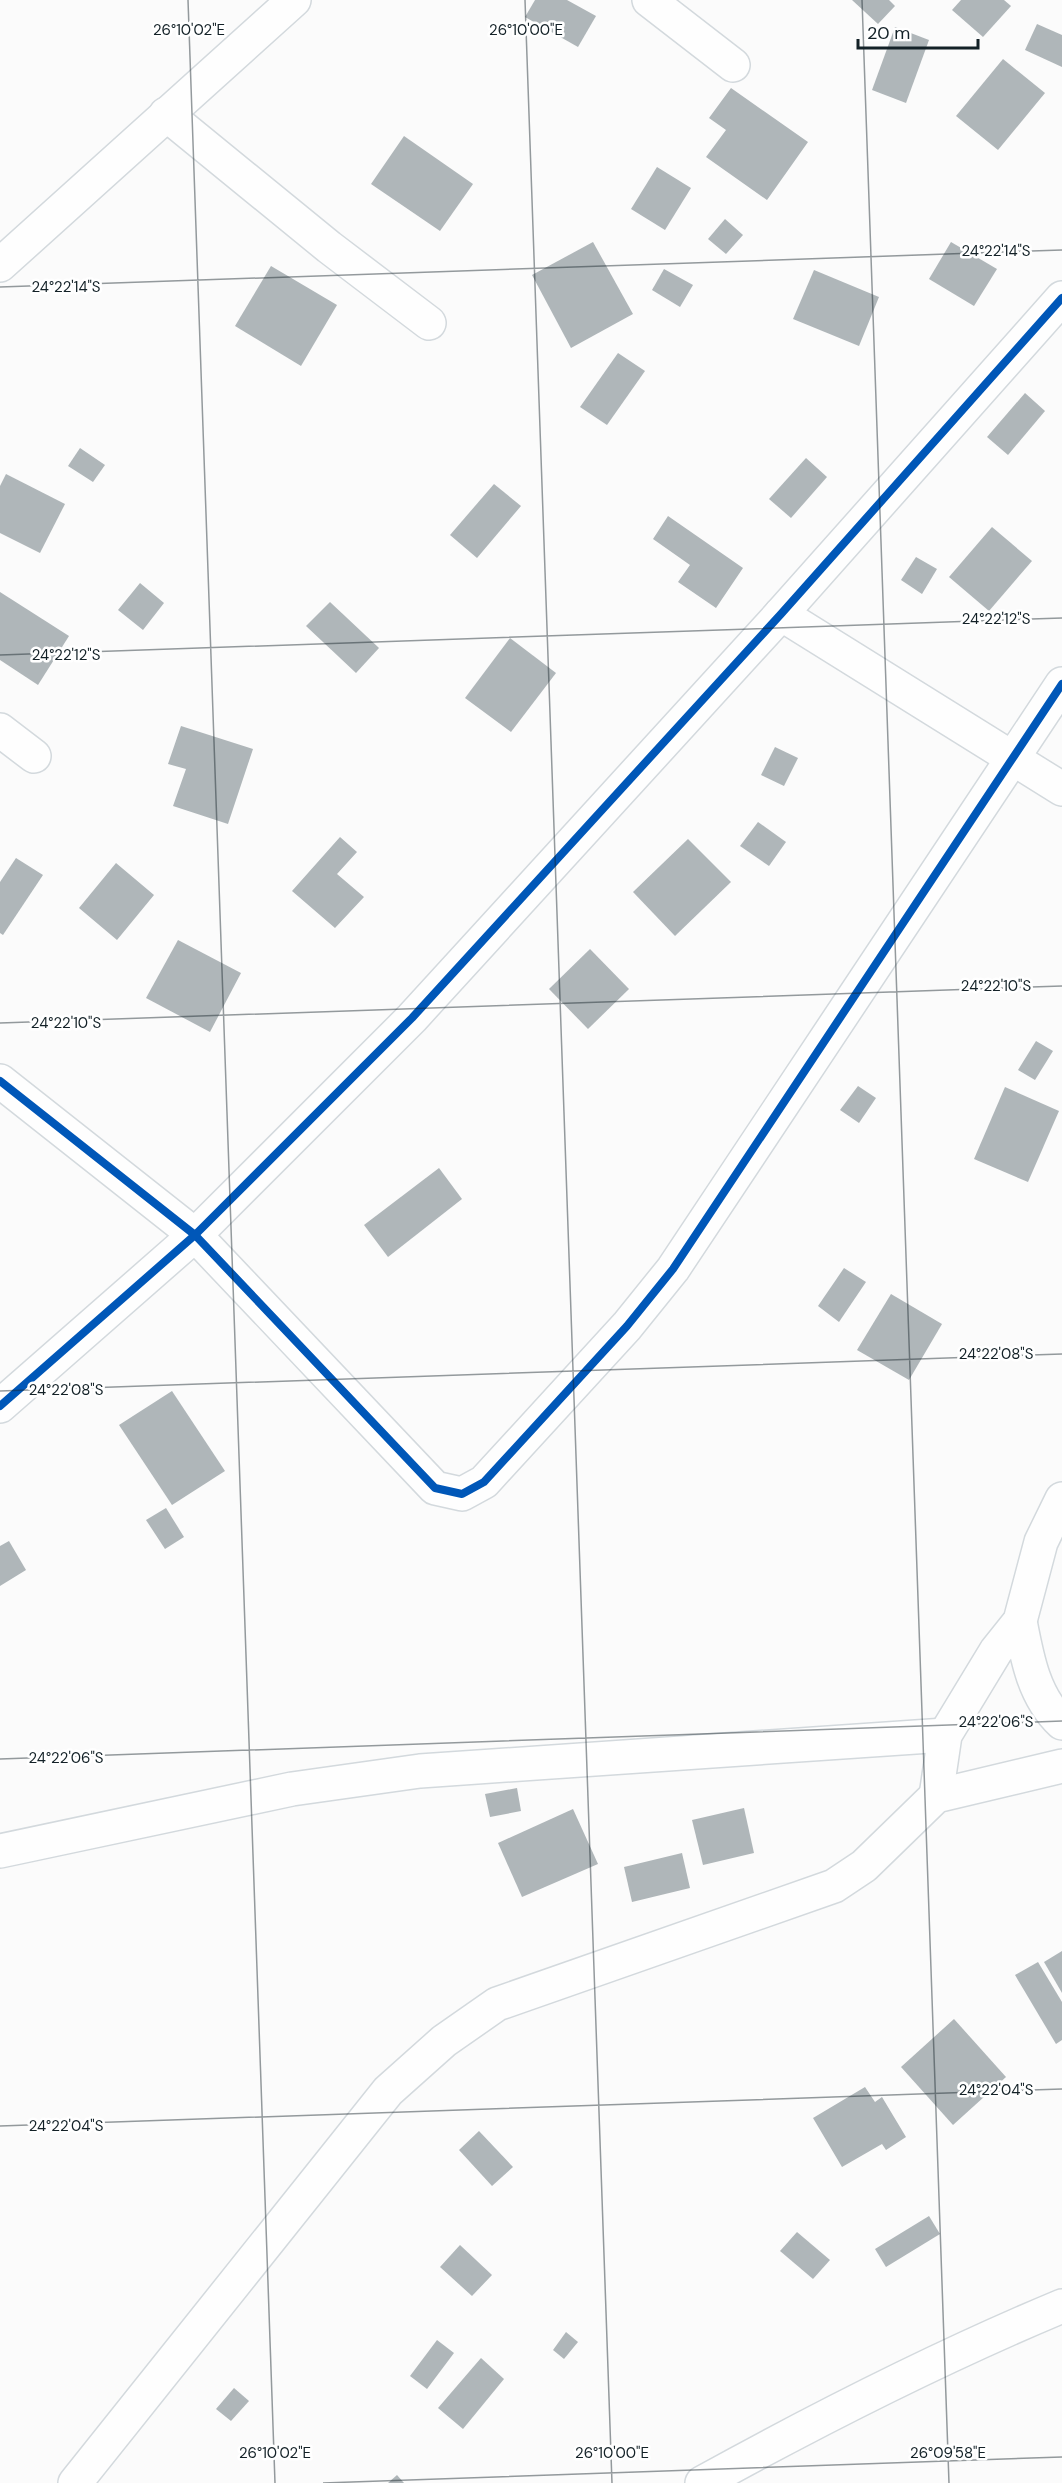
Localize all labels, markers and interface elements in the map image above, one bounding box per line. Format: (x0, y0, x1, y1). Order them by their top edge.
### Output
scale bar (858, 12, 978, 50)
text: 26°10'02"E (153, 20, 225, 40)
text: 26°10'00"E (489, 20, 563, 40)
text: 20 m (867, 21, 910, 45)
text: 24°22'14"S (961, 241, 1031, 261)
text: 24°22'14"S (31, 277, 101, 297)
text: 24°22'12"S (962, 609, 1031, 629)
text: 24°22'12"S (32, 645, 101, 665)
text: 24°22'10"S (961, 976, 1031, 996)
text: 24°22'10"S (31, 1013, 101, 1033)
text: 24°22'08"S (959, 1344, 1034, 1364)
text: 24°22'08"S (29, 1380, 104, 1400)
text: 24°22'06"S (958, 1712, 1034, 1732)
text: 24°22'06"S (28, 1748, 104, 1768)
text: 24°22'04"S (959, 2080, 1034, 2100)
text: 24°22'04"S (29, 2116, 104, 2136)
text: 26°10'02"E (239, 2443, 311, 2463)
text: 26°10'00"E (575, 2443, 649, 2463)
text: 26°09'58"E (910, 2443, 986, 2463)

